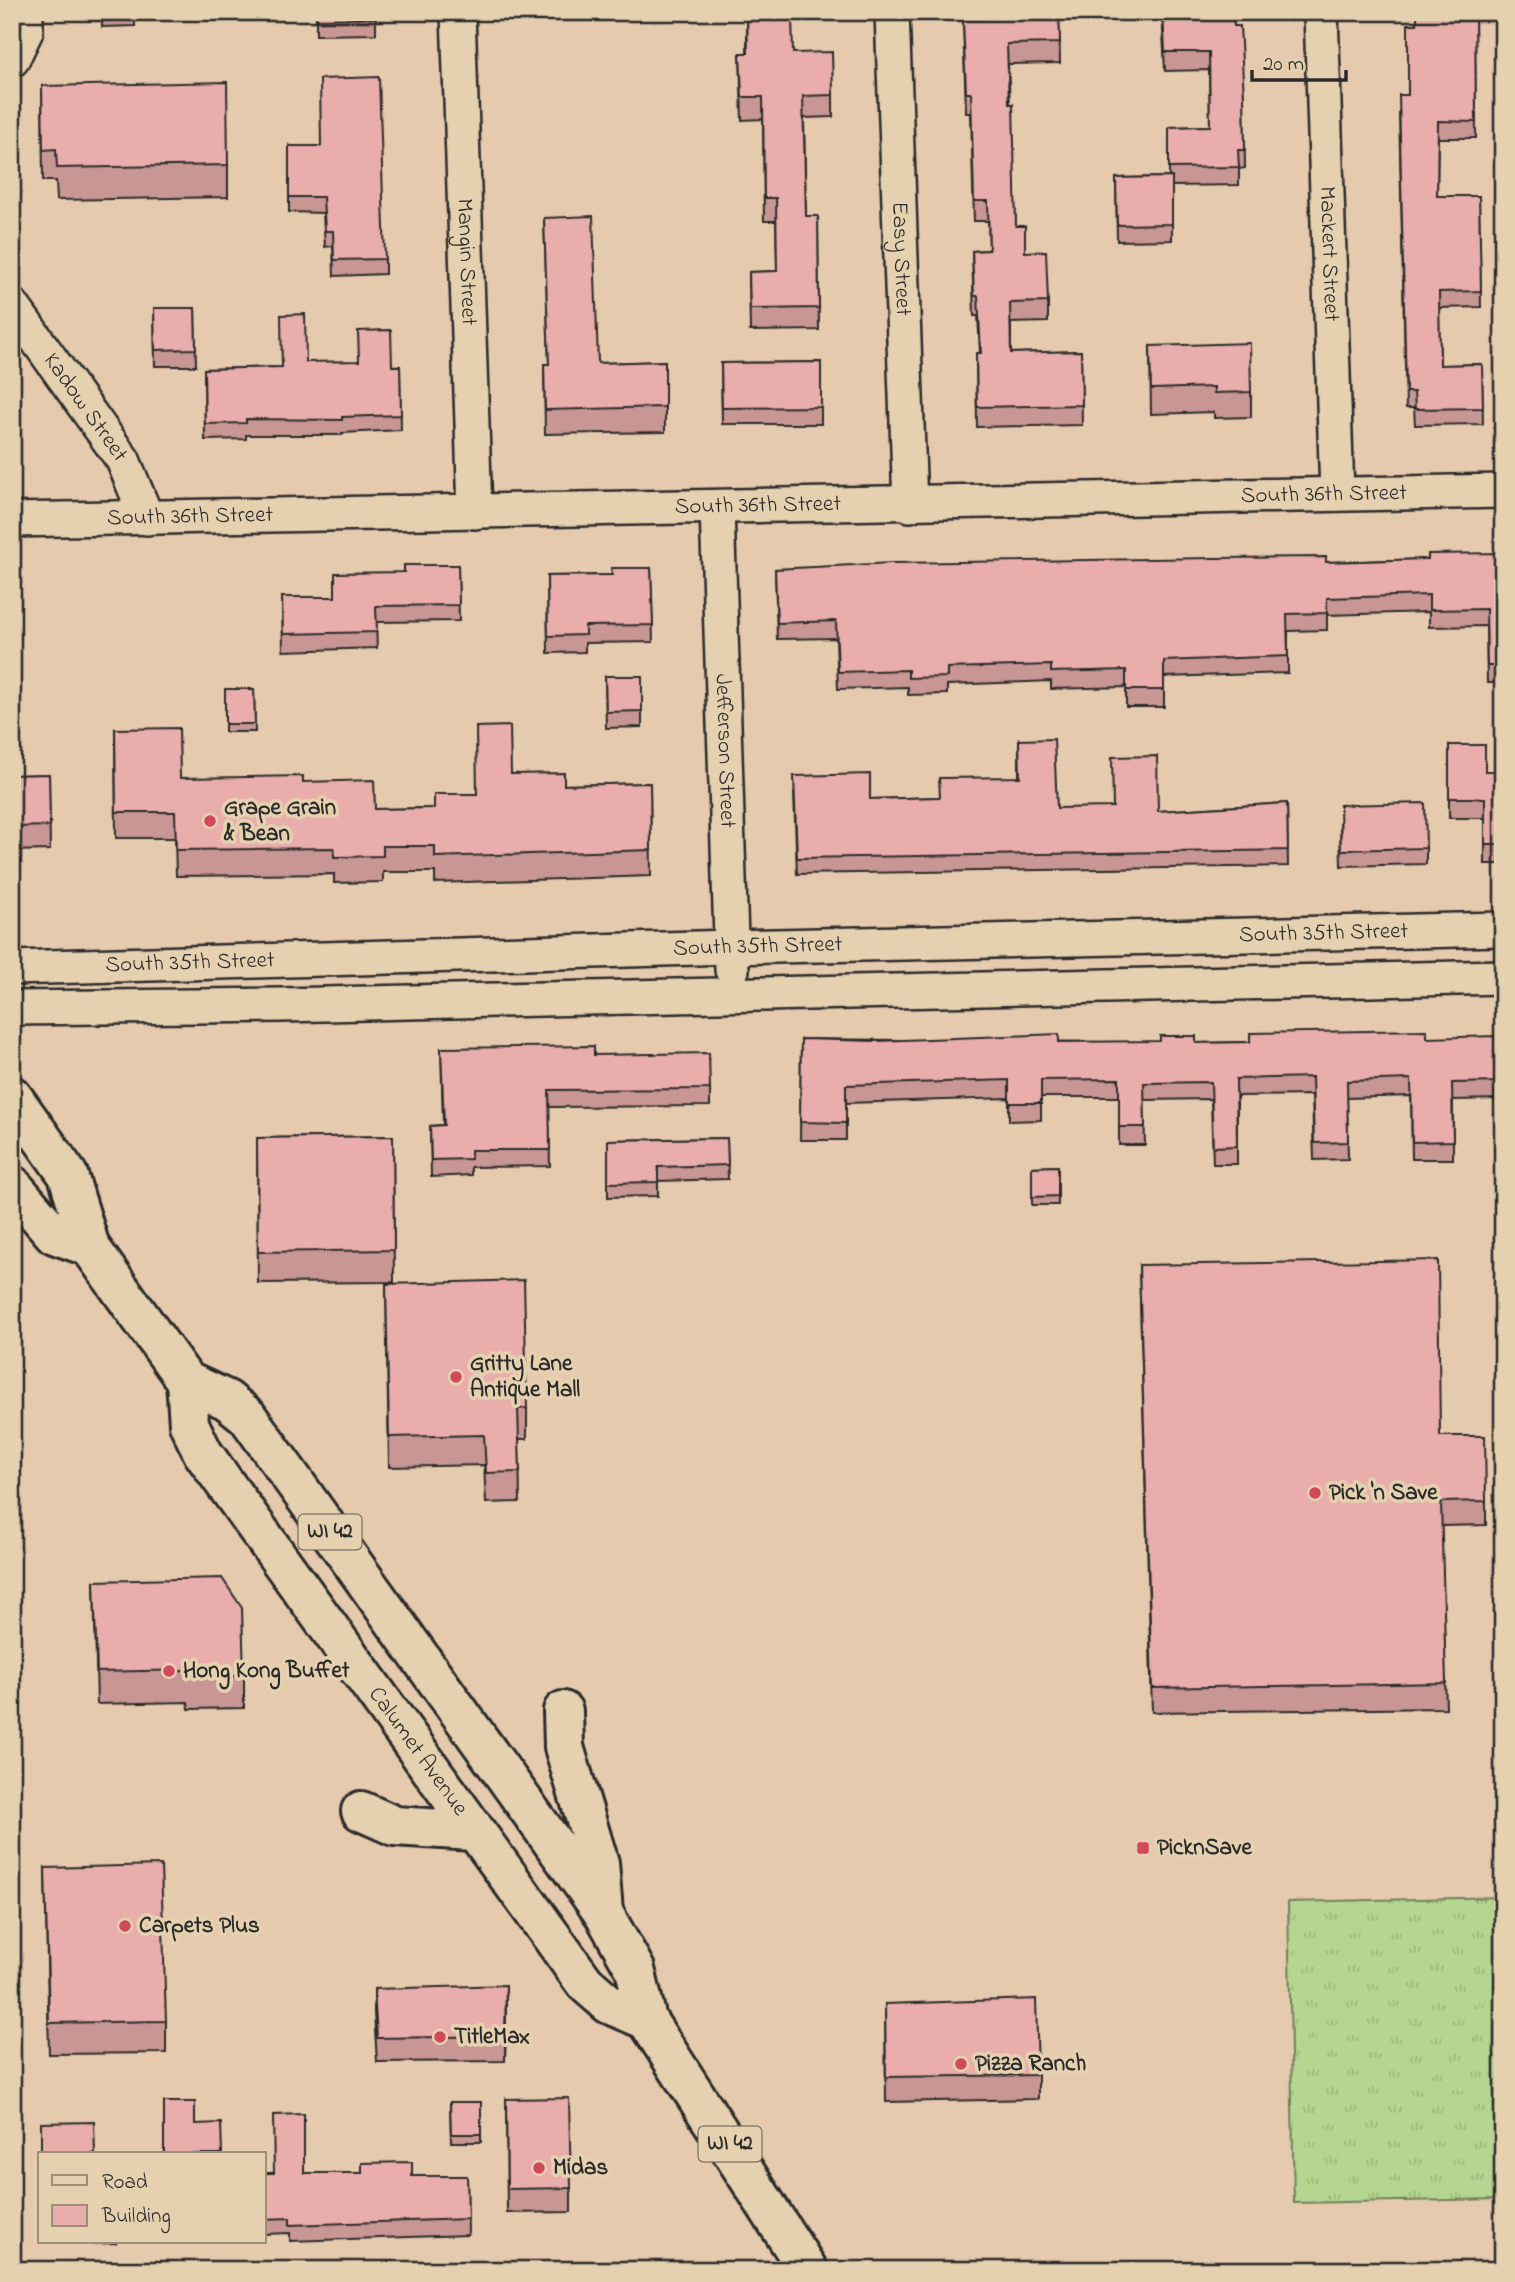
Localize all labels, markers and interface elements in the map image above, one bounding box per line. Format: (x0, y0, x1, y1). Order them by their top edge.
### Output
scale bar (1252, 38, 1347, 82)
text: 20 m (1263, 50, 1304, 80)
street label: Mackert Street (1310, 186, 1348, 322)
street label: Mangin Street (448, 198, 485, 326)
street label: Easy Street (882, 201, 920, 317)
street label: Kadow Street (35, 346, 136, 469)
street label: South 36th Street (1240, 476, 1407, 513)
street label: South 36th Street (674, 487, 842, 524)
street label: South 36th Street (106, 498, 274, 535)
street label: Jefferson Street (706, 673, 744, 829)
place label: Grape Grain & Bean (223, 792, 336, 851)
marker: Grape Grain & Bean (202, 813, 218, 829)
street label: South 35th Street (1238, 915, 1409, 952)
street label: South 35th Street (673, 928, 843, 965)
street label: South 35th Street (105, 944, 275, 982)
place label: Gritty Lane Antique Mall (470, 1348, 580, 1407)
marker: Gritty Lane Antique Mall (448, 1369, 464, 1385)
place label: Pick 'n Save (1329, 1477, 1438, 1510)
marker: Pick 'n Save (1307, 1485, 1323, 1501)
road number: WI 42 (298, 1514, 362, 1550)
place label: Hong Kong Buffet (183, 1655, 350, 1690)
marker: Hong Kong Buffet (161, 1663, 177, 1679)
street label: Calumet Avenue (360, 1680, 476, 1823)
place label: PicknSave (1157, 1832, 1252, 1865)
marker: PicknSave (1135, 1840, 1151, 1856)
place label: Carpets Plus (139, 1910, 260, 1943)
marker: Carpets Plus (117, 1918, 133, 1934)
place label: TitleMax (454, 2021, 530, 2054)
marker: TitleMax (432, 2029, 448, 2045)
place label: Pizza Ranch (975, 2048, 1086, 2081)
marker: Pizza Ranch (953, 2056, 969, 2072)
road number: WI 42 (698, 2126, 762, 2162)
legend (38, 2152, 266, 2244)
place label: Midas (553, 2152, 608, 2185)
marker: Midas (531, 2160, 547, 2176)
text: Road (102, 2168, 148, 2198)
text: Building (101, 2202, 171, 2234)

